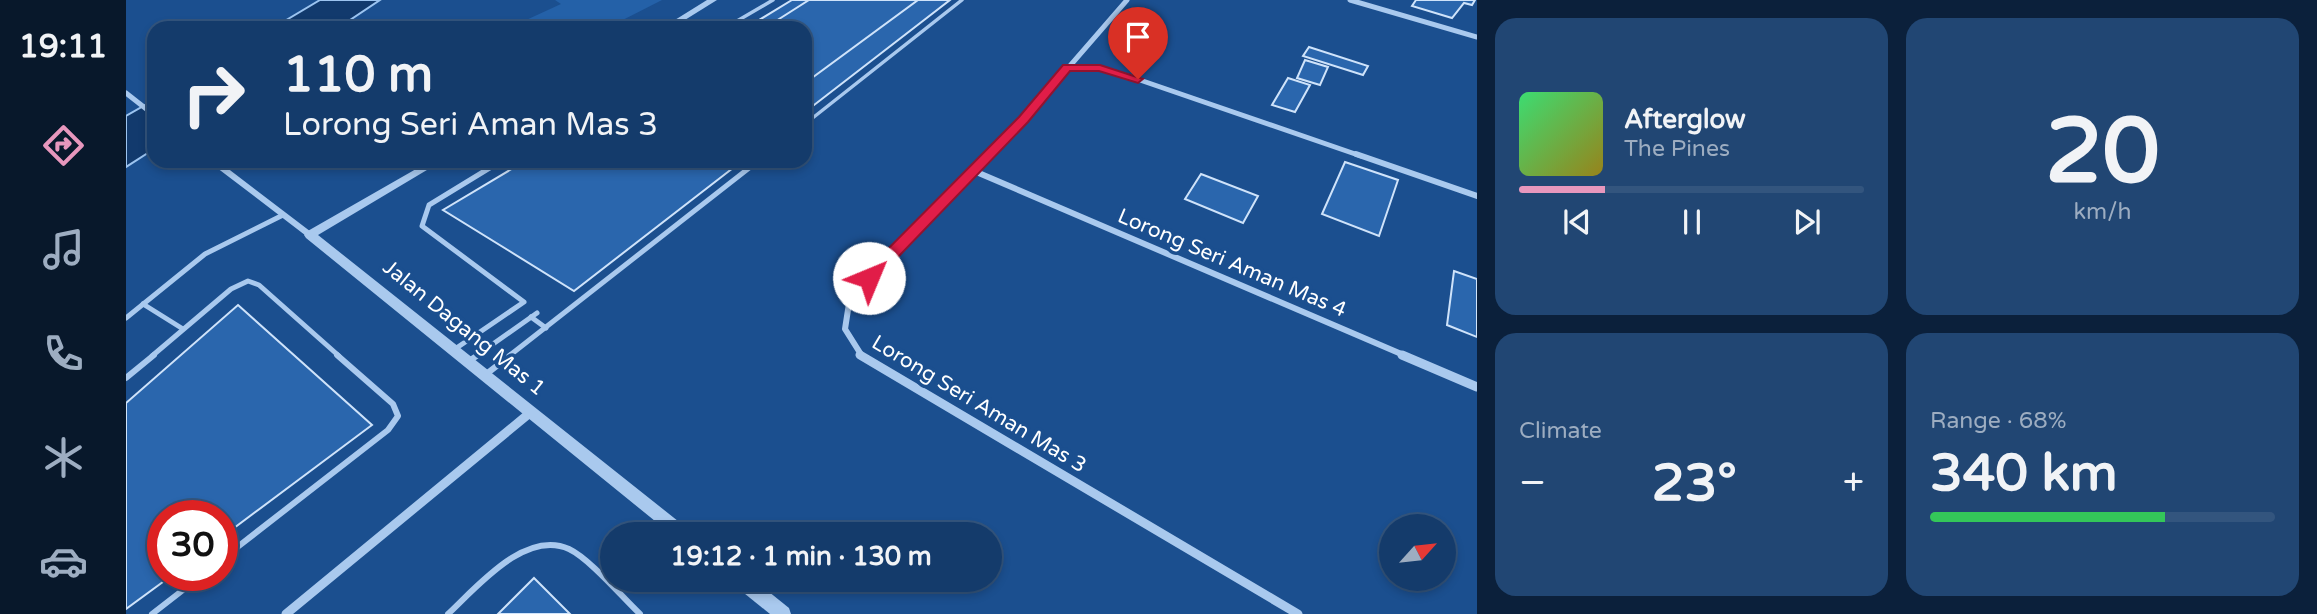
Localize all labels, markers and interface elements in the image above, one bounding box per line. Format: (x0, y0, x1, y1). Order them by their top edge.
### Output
pin (1108, 7, 1168, 79)
icon: arrive (1119, 18, 1157, 56)
text: 19:11 (19, 28, 107, 66)
text: 110 m (283, 46, 433, 105)
icon: right (168, 49, 259, 140)
text: 20 (2045, 97, 2160, 207)
text: Afterglow (1624, 104, 1746, 135)
text: Lorong Seri Aman Mas 3 (283, 106, 658, 144)
icon: directions (39, 121, 88, 170)
text: The Pines (1624, 135, 1730, 163)
text: km/h (2074, 198, 2131, 226)
street label: Lorong Seri Aman Mas 4 (1114, 203, 1350, 323)
icon: previous (1558, 203, 1596, 241)
icon: pause (1673, 203, 1711, 241)
icon: next (1788, 203, 1826, 241)
icon: music (39, 225, 88, 274)
position arrow (832, 241, 906, 315)
street label: Jalan Dagang Mas 1 (378, 255, 550, 401)
icon: phone (39, 329, 88, 378)
street label: Lorong Seri Aman Mas 3 (867, 330, 1091, 478)
text: Range · 68% (1930, 407, 2066, 435)
text: Climate (1519, 417, 1602, 445)
icon: climate (39, 433, 88, 482)
text: 340 km (1930, 442, 2118, 505)
text: 23° (1652, 452, 1737, 515)
text: − (1519, 460, 1546, 506)
text: + (1843, 460, 1864, 506)
speed limit sign: 30 (147, 500, 238, 591)
north arrow (1379, 514, 1456, 592)
map controls (1379, 514, 1456, 591)
icon: car (39, 537, 88, 586)
text: 19:12 · 1 min · 130 m (670, 541, 932, 572)

